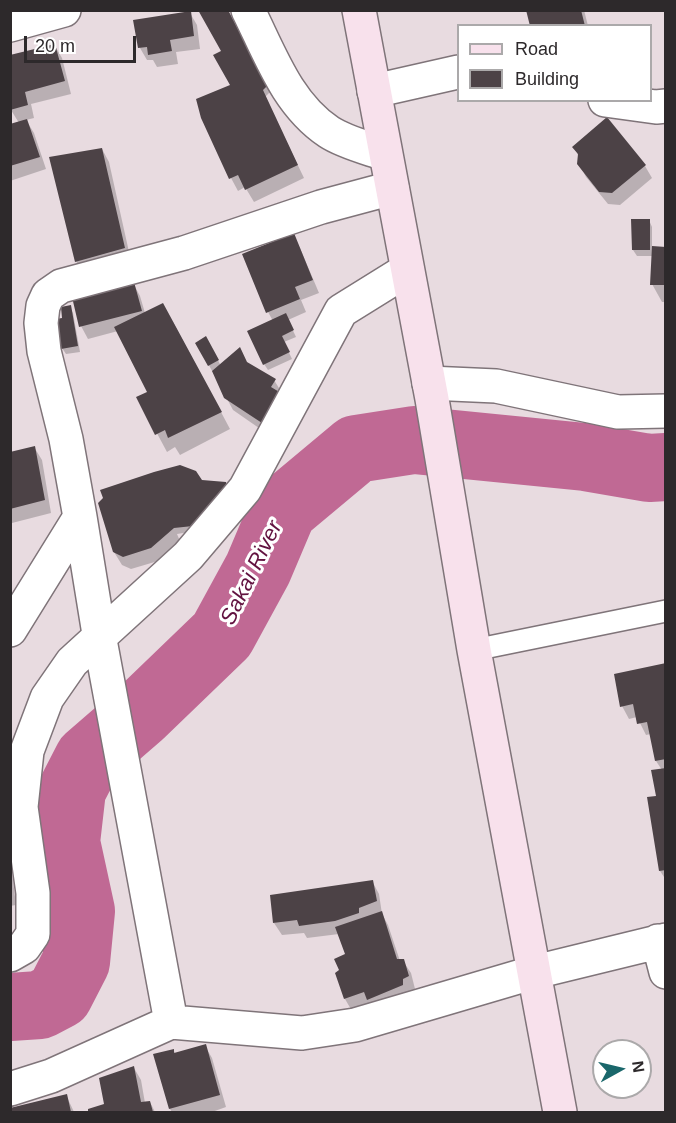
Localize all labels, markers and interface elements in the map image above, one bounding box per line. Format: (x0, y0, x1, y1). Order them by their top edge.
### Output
scale bar (27, 24, 140, 62)
legend (457, 24, 652, 102)
text: 20 m (35, 36, 75, 56)
text: Road (515, 39, 558, 59)
text: Building (515, 69, 579, 89)
water label: Sakai River (215, 517, 289, 629)
north arrow (592, 1039, 652, 1099)
text: N (629, 1060, 648, 1074)

